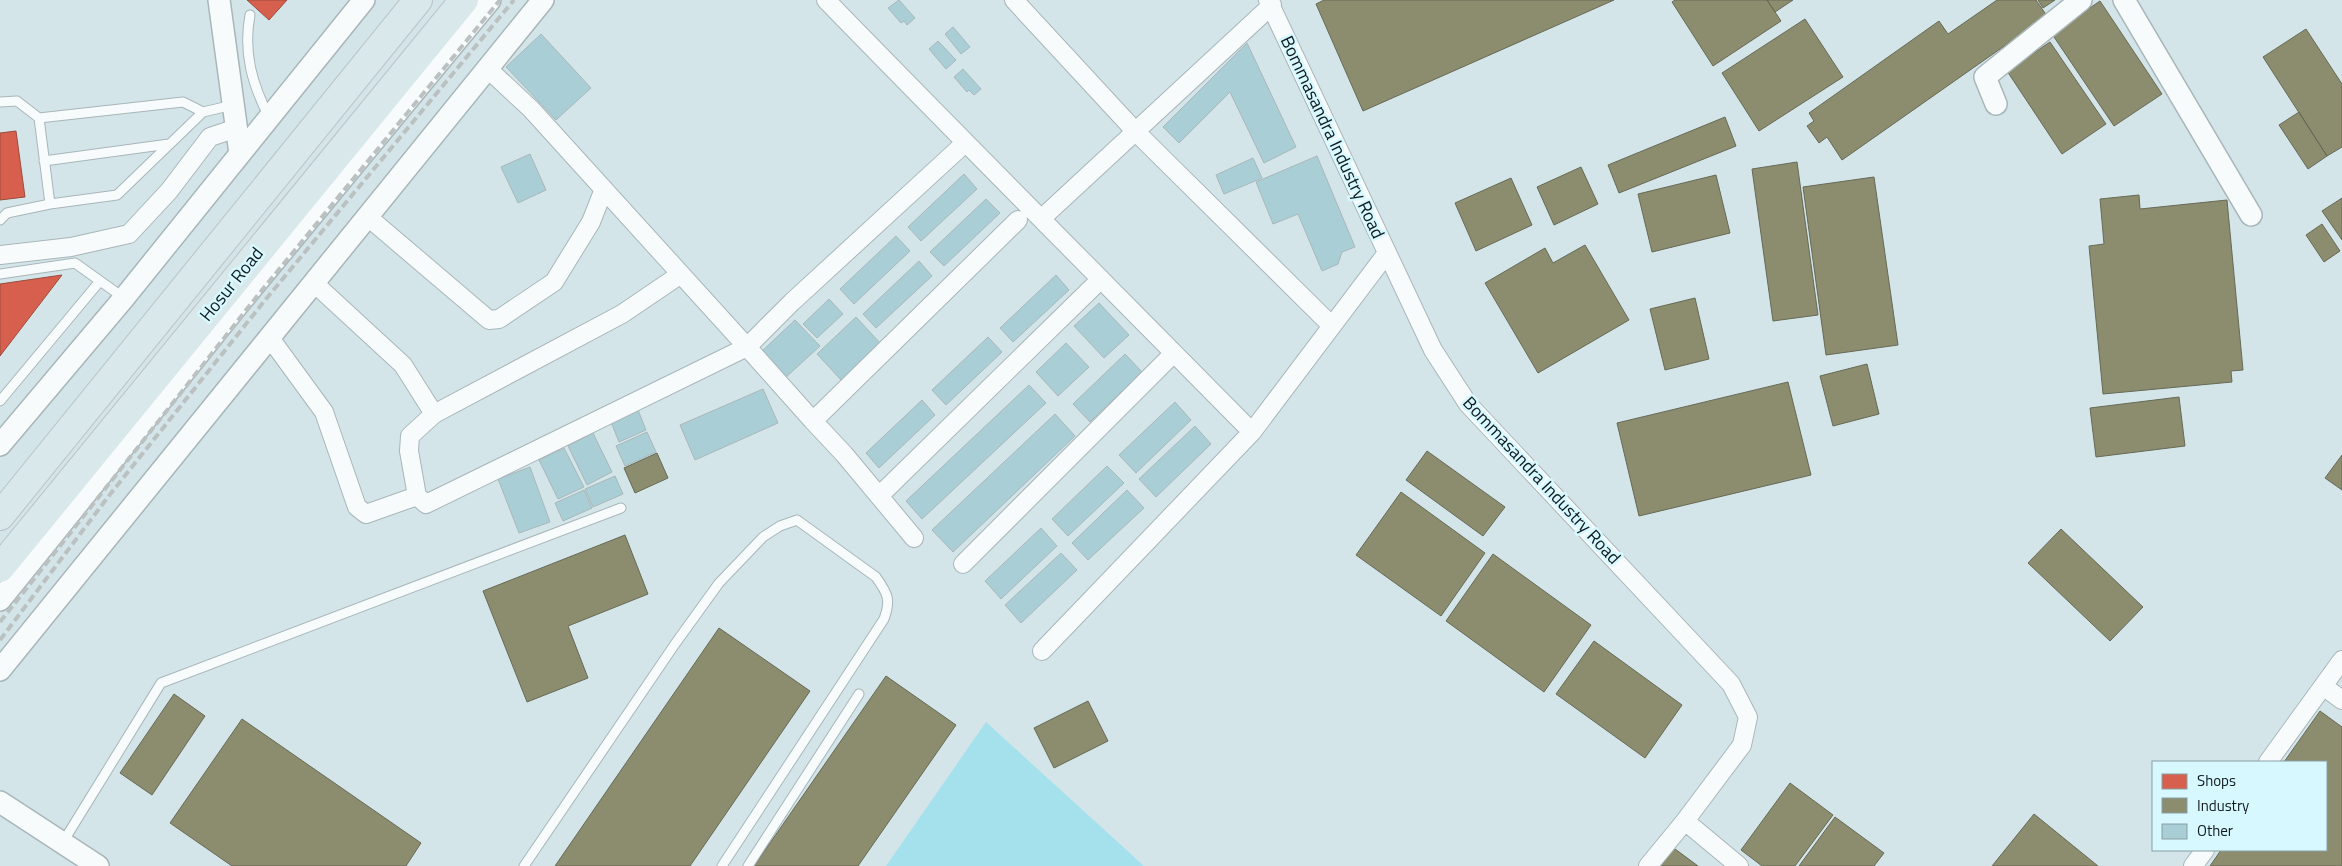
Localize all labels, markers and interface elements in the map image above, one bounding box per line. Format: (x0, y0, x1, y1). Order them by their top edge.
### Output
street label: Bommasandra Industry Road (1274, 31, 1392, 243)
street label: Hosur Road (193, 241, 269, 327)
street label: Bommasandra Industry Road (1457, 390, 1627, 570)
legend (2152, 761, 2327, 851)
text: Shops (2197, 769, 2236, 792)
text: Industry (2197, 794, 2249, 817)
text: Other (2197, 819, 2233, 842)

